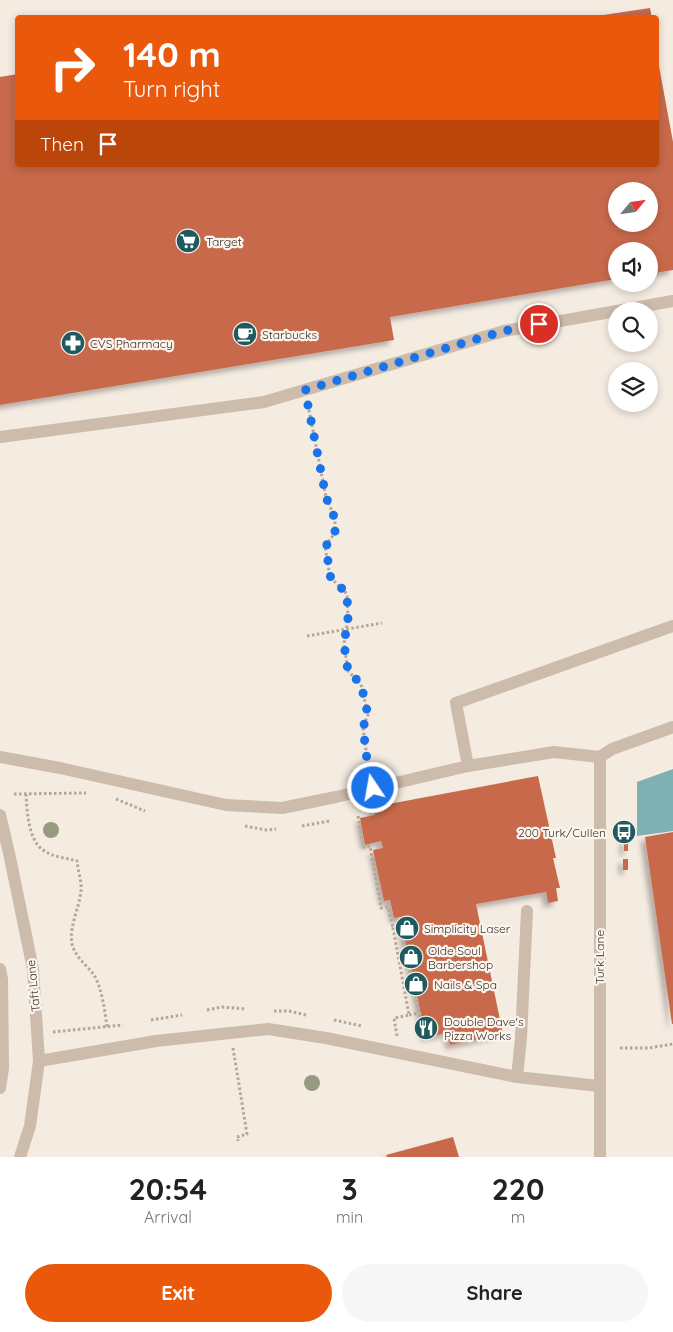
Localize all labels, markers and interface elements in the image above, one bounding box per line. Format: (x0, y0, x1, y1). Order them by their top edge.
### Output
text: 140 m (123, 32, 221, 76)
icon: right (40, 35, 105, 100)
text: Turn right (123, 75, 220, 103)
icon: arrive (94, 130, 122, 158)
text: Then (40, 132, 84, 156)
north arrow (608, 182, 658, 232)
map controls (608, 182, 658, 412)
supermarket icon: Target (175, 228, 201, 254)
place label: Target (206, 234, 242, 249)
button: sound (608, 242, 658, 292)
button: search (608, 302, 658, 352)
pin (518, 303, 560, 345)
icon: arrive (525, 310, 553, 338)
cafe icon: Starbucks (232, 321, 258, 347)
place label: Starbucks (262, 327, 317, 342)
pharmacy icon: CVS Pharmacy (60, 330, 86, 356)
place label: CVS Pharmacy (90, 336, 173, 351)
button: layers (608, 362, 658, 412)
position arrow (346, 761, 398, 813)
bus stop icon: 200 Turk/Cullen (611, 819, 637, 845)
place label: 200 Turk/Cullen (518, 825, 606, 840)
shop icon: Simplicity Laser (394, 915, 420, 941)
place label: Simplicity Laser (424, 921, 511, 936)
street label: Turk Lane (592, 930, 607, 984)
place label: Olde Soul Barbershop (428, 943, 493, 972)
shop icon: Olde Soul Barbershop (398, 944, 424, 970)
street label: Taft Lane (23, 959, 43, 1013)
shop icon: Nails & Spa (403, 971, 429, 997)
place label: Nails & Spa (434, 977, 497, 992)
place label: Double Dave's Pizza Works (444, 1014, 524, 1043)
restaurant icon: Double Dave's Pizza Works (413, 1015, 439, 1041)
text: 20:54 (129, 1170, 207, 1208)
text: 3 (341, 1170, 358, 1208)
text: 220 (492, 1170, 544, 1208)
text: Arrival (144, 1207, 192, 1227)
text: min (336, 1207, 363, 1227)
text: m (511, 1207, 525, 1227)
button: Exit (25, 1264, 332, 1322)
button: Share (342, 1264, 648, 1322)

